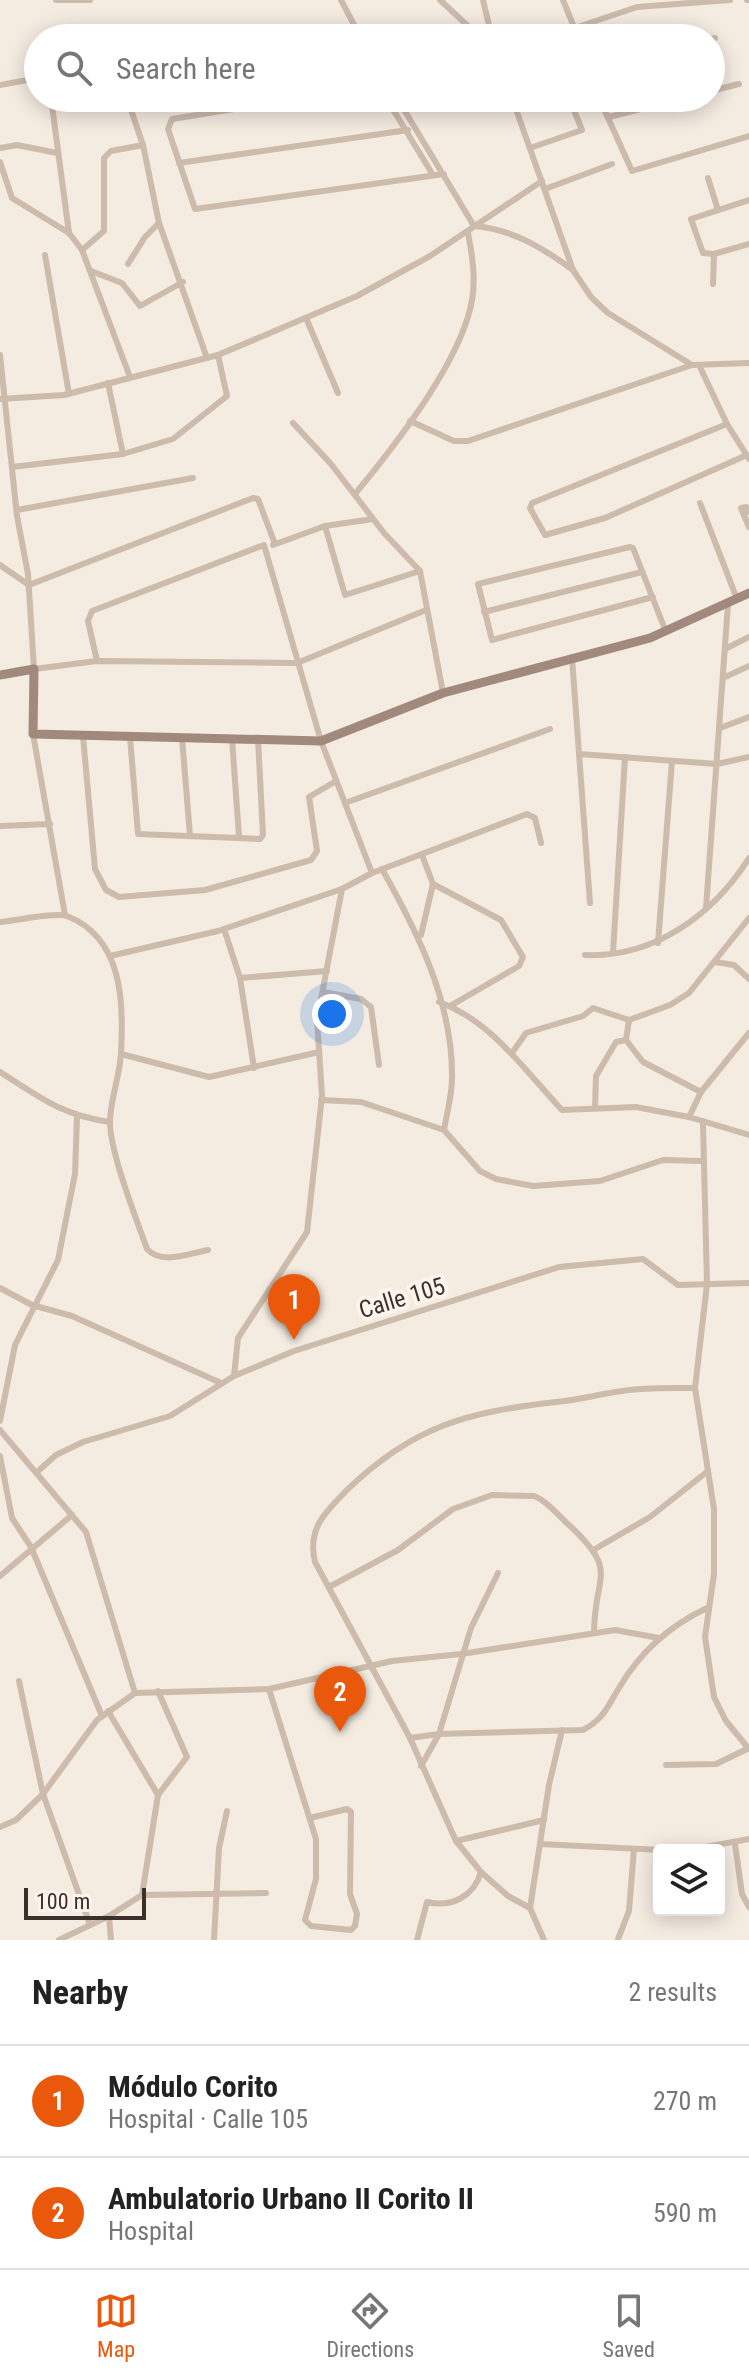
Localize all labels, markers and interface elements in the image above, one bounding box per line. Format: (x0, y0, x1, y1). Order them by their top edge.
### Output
search box (24, 24, 725, 112)
icon: search (52, 46, 96, 90)
text: Search here (116, 51, 256, 86)
your location (312, 994, 352, 1034)
street label: Calle 105 (356, 1272, 448, 1324)
pin: 1 (268, 1274, 320, 1340)
pin: 2 (314, 1666, 366, 1732)
map controls (653, 1844, 725, 1916)
button: layers (653, 1844, 725, 1916)
scale bar (24, 1884, 146, 1920)
text: 100 m (36, 1889, 90, 1914)
text: Nearby (32, 1972, 128, 2012)
text: 2 results (628, 1977, 717, 2007)
text: Módulo Corito (108, 2069, 278, 2104)
text: 1 (51, 2086, 65, 2116)
text: 270 m (653, 2086, 717, 2116)
text: Hospital · Calle 105 (108, 2104, 308, 2134)
text: Ambulatorio Urbano II Corito II (108, 2181, 474, 2216)
text: 2 (51, 2198, 65, 2228)
text: 590 m (653, 2198, 717, 2228)
text: Hospital (108, 2216, 194, 2246)
tab: Map (94, 2289, 138, 2362)
tab: Directions (326, 2289, 414, 2362)
tab: Saved (603, 2289, 655, 2362)

